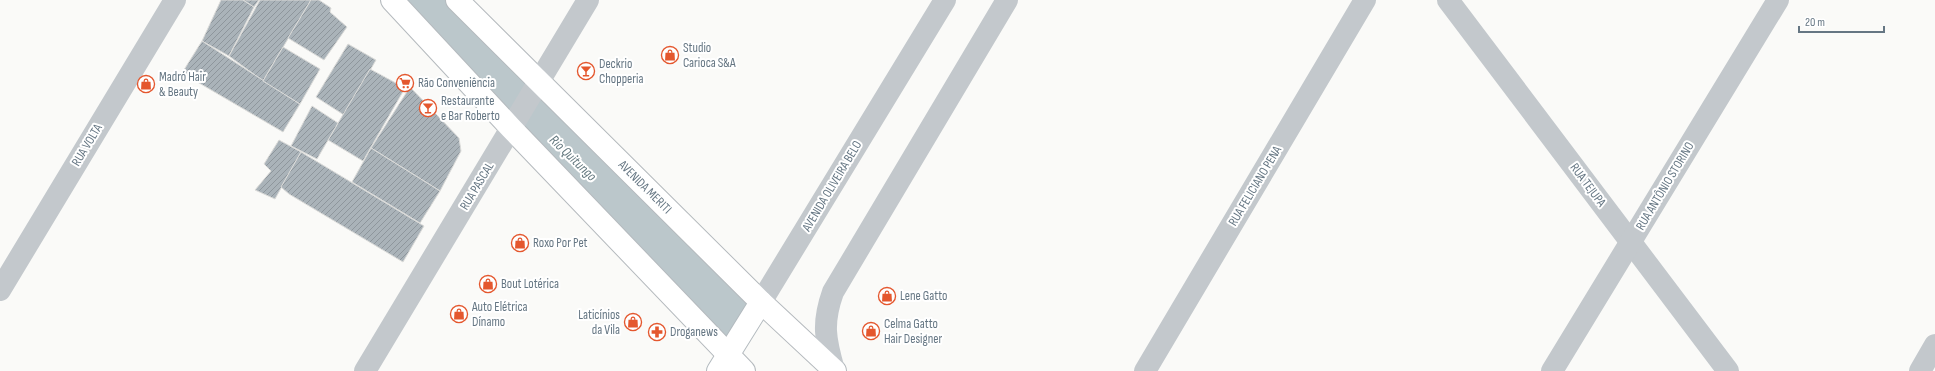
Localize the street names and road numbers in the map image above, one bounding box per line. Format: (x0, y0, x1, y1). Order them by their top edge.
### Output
street label: RUA VOLTA (68, 121, 106, 169)
street label: AVENIDA OLIVEIRA BELO (798, 138, 865, 235)
street label: RUA ANTÔNIO STORINO (1632, 139, 1698, 233)
street label: RUA FELICIANO PENA (1225, 143, 1285, 229)
street label: AVENIDA MERITI (614, 156, 675, 217)
street label: RUA PASCAL (457, 159, 498, 213)
street label: RUA TEJUPA (1566, 160, 1610, 210)

